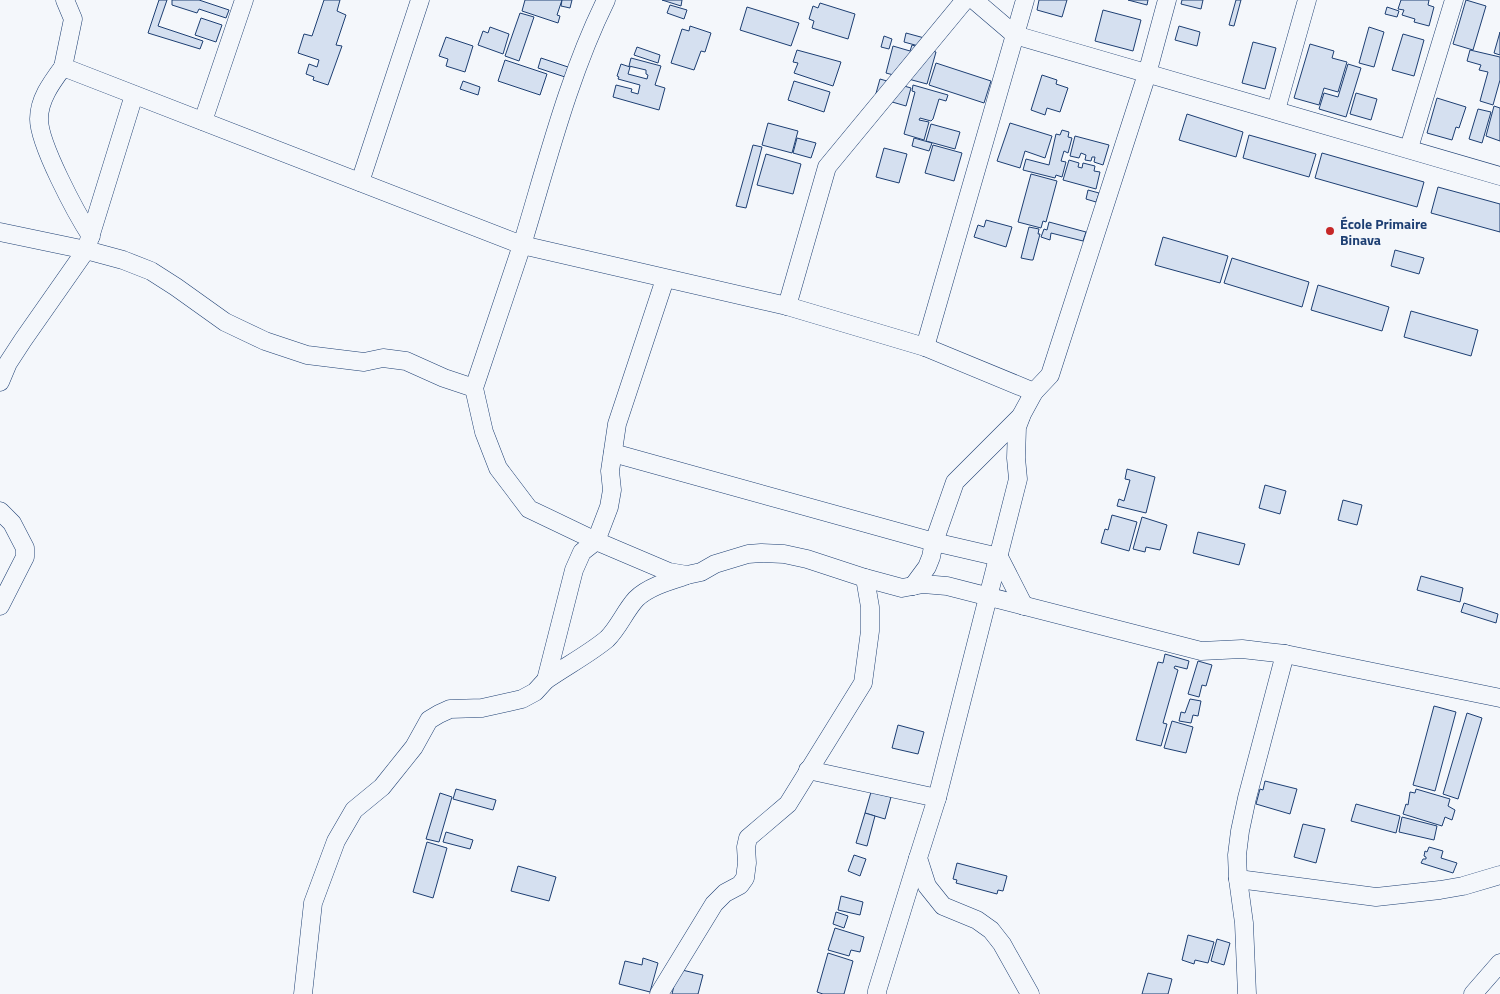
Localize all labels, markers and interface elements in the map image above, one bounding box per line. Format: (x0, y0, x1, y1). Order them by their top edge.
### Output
place label: École Primaire Binava (1340, 213, 1427, 250)
marker: École Primaire Binava (1324, 225, 1336, 237)

